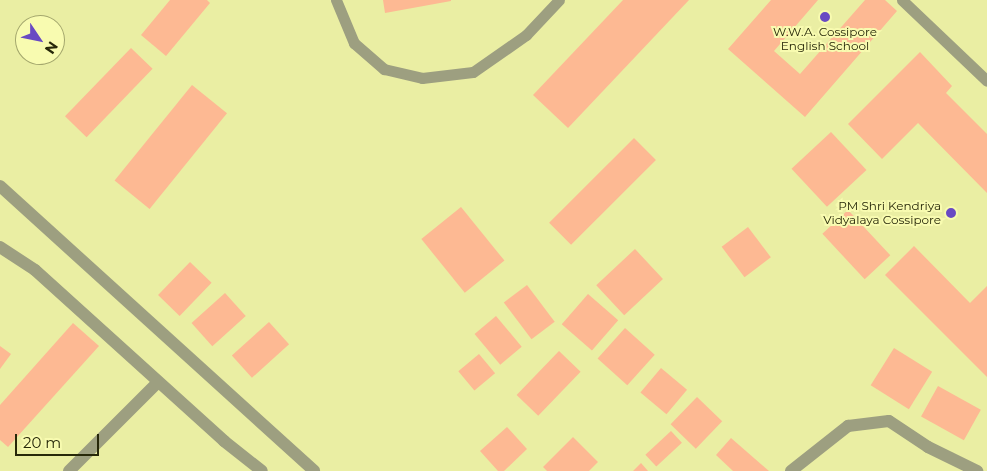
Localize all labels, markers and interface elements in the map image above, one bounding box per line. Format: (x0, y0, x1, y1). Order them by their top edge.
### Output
marker: W.W.A. Cossipore English School (819, 11, 831, 23)
north arrow (15, 15, 65, 65)
place label: W.W.A. Cossipore English School (773, 25, 877, 53)
text: N (41, 38, 62, 58)
place label: PM Shri Kendriya Vidyalaya Cossipore (823, 199, 941, 227)
marker: PM Shri Kendriya Vidyalaya Cossipore (945, 207, 957, 219)
scale bar (18, 424, 101, 456)
text: 20 m (23, 433, 61, 452)

